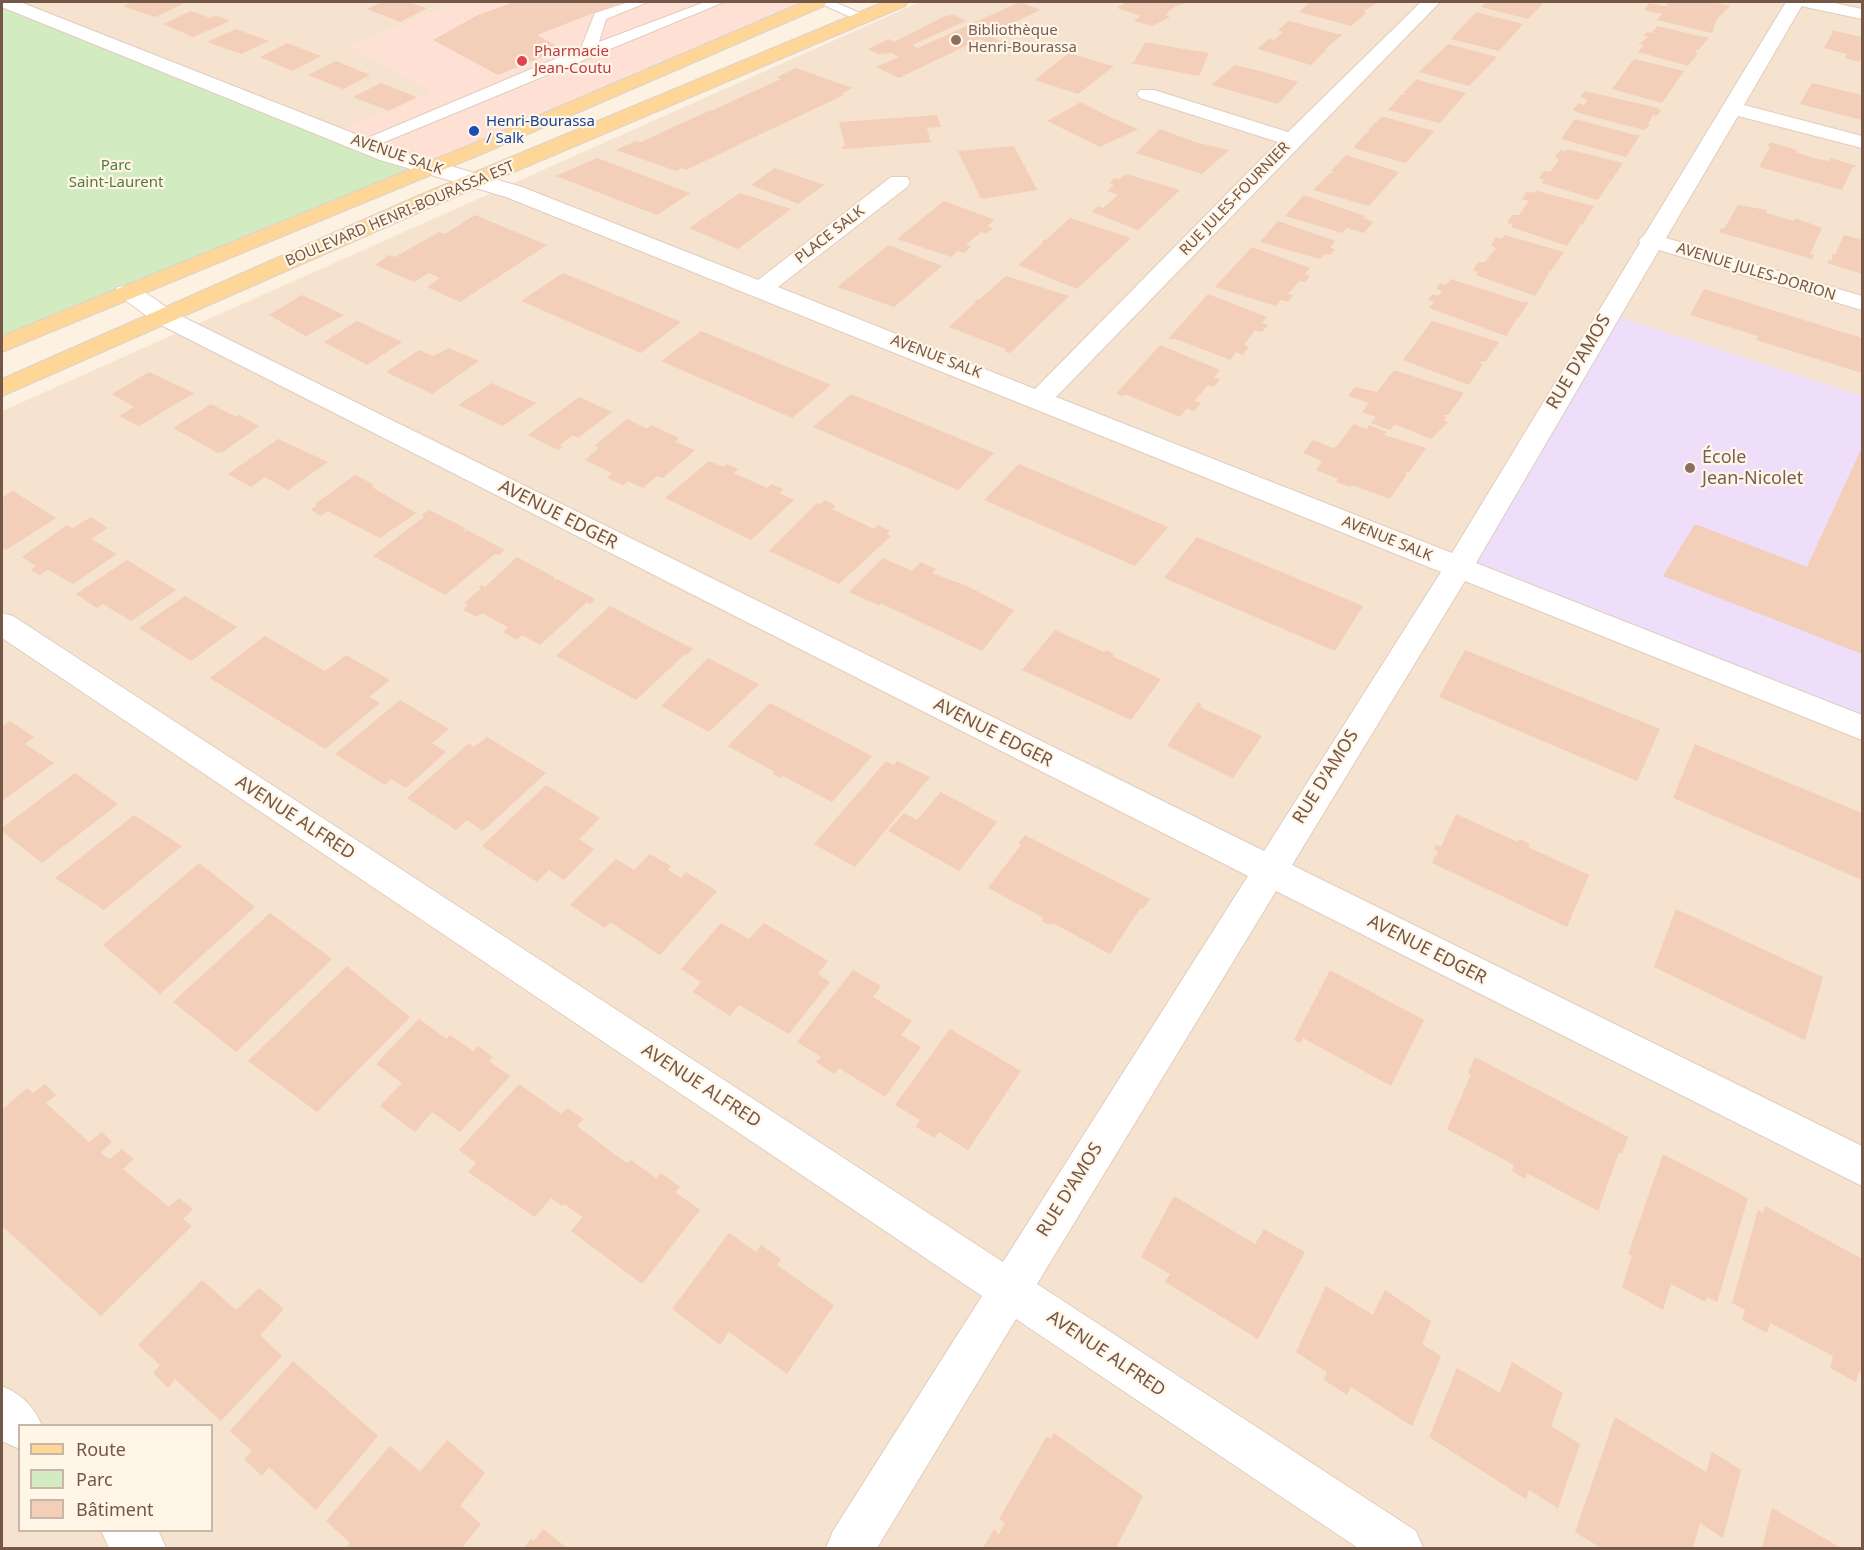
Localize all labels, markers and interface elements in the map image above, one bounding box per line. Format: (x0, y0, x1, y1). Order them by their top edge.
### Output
place label: Bibliothèque Henri-Bourassa (968, 22, 1077, 57)
marker: Bibliothèque Henri-Bourassa (949, 33, 963, 47)
place label: Pharmacie Jean-Coutu (534, 43, 612, 78)
marker: Pharmacie Jean-Coutu (515, 54, 529, 68)
place label: Henri-Bourassa / Salk (486, 113, 595, 148)
marker: Henri-Bourassa / Salk (467, 124, 481, 138)
street label: AVENUE SALK (349, 131, 445, 179)
street label: RUE JULES-FOURNIER (1176, 139, 1294, 259)
park label: Parc Saint-Laurent (69, 157, 163, 192)
street label: BOULEVARD HENRI-BOURASSA EST (283, 157, 517, 271)
street label: PLACE SALK (792, 202, 868, 268)
street label: AVENUE JULES-DORION (1674, 239, 1838, 305)
street label: RUE D'AMOS (1542, 311, 1616, 413)
street label: AVENUE SALK (888, 331, 984, 383)
place label: École Jean-Nicolet (1702, 447, 1803, 490)
marker: École Jean-Nicolet (1683, 461, 1697, 475)
street label: AVENUE EDGER (495, 476, 621, 554)
street label: AVENUE SALK (1339, 513, 1435, 565)
street label: AVENUE EDGER (930, 694, 1056, 772)
street label: RUE D'AMOS (1289, 726, 1363, 828)
street label: AVENUE ALFRED (231, 771, 359, 865)
street label: AVENUE EDGER (1364, 911, 1490, 989)
street label: AVENUE ALFRED (637, 1039, 765, 1133)
street label: RUE D'AMOS (1033, 1139, 1107, 1241)
street label: AVENUE ALFRED (1043, 1307, 1169, 1401)
legend (18, 1424, 213, 1532)
text: Route (76, 1437, 126, 1461)
text: Parc (76, 1467, 113, 1491)
text: Bâtiment (76, 1497, 154, 1521)

